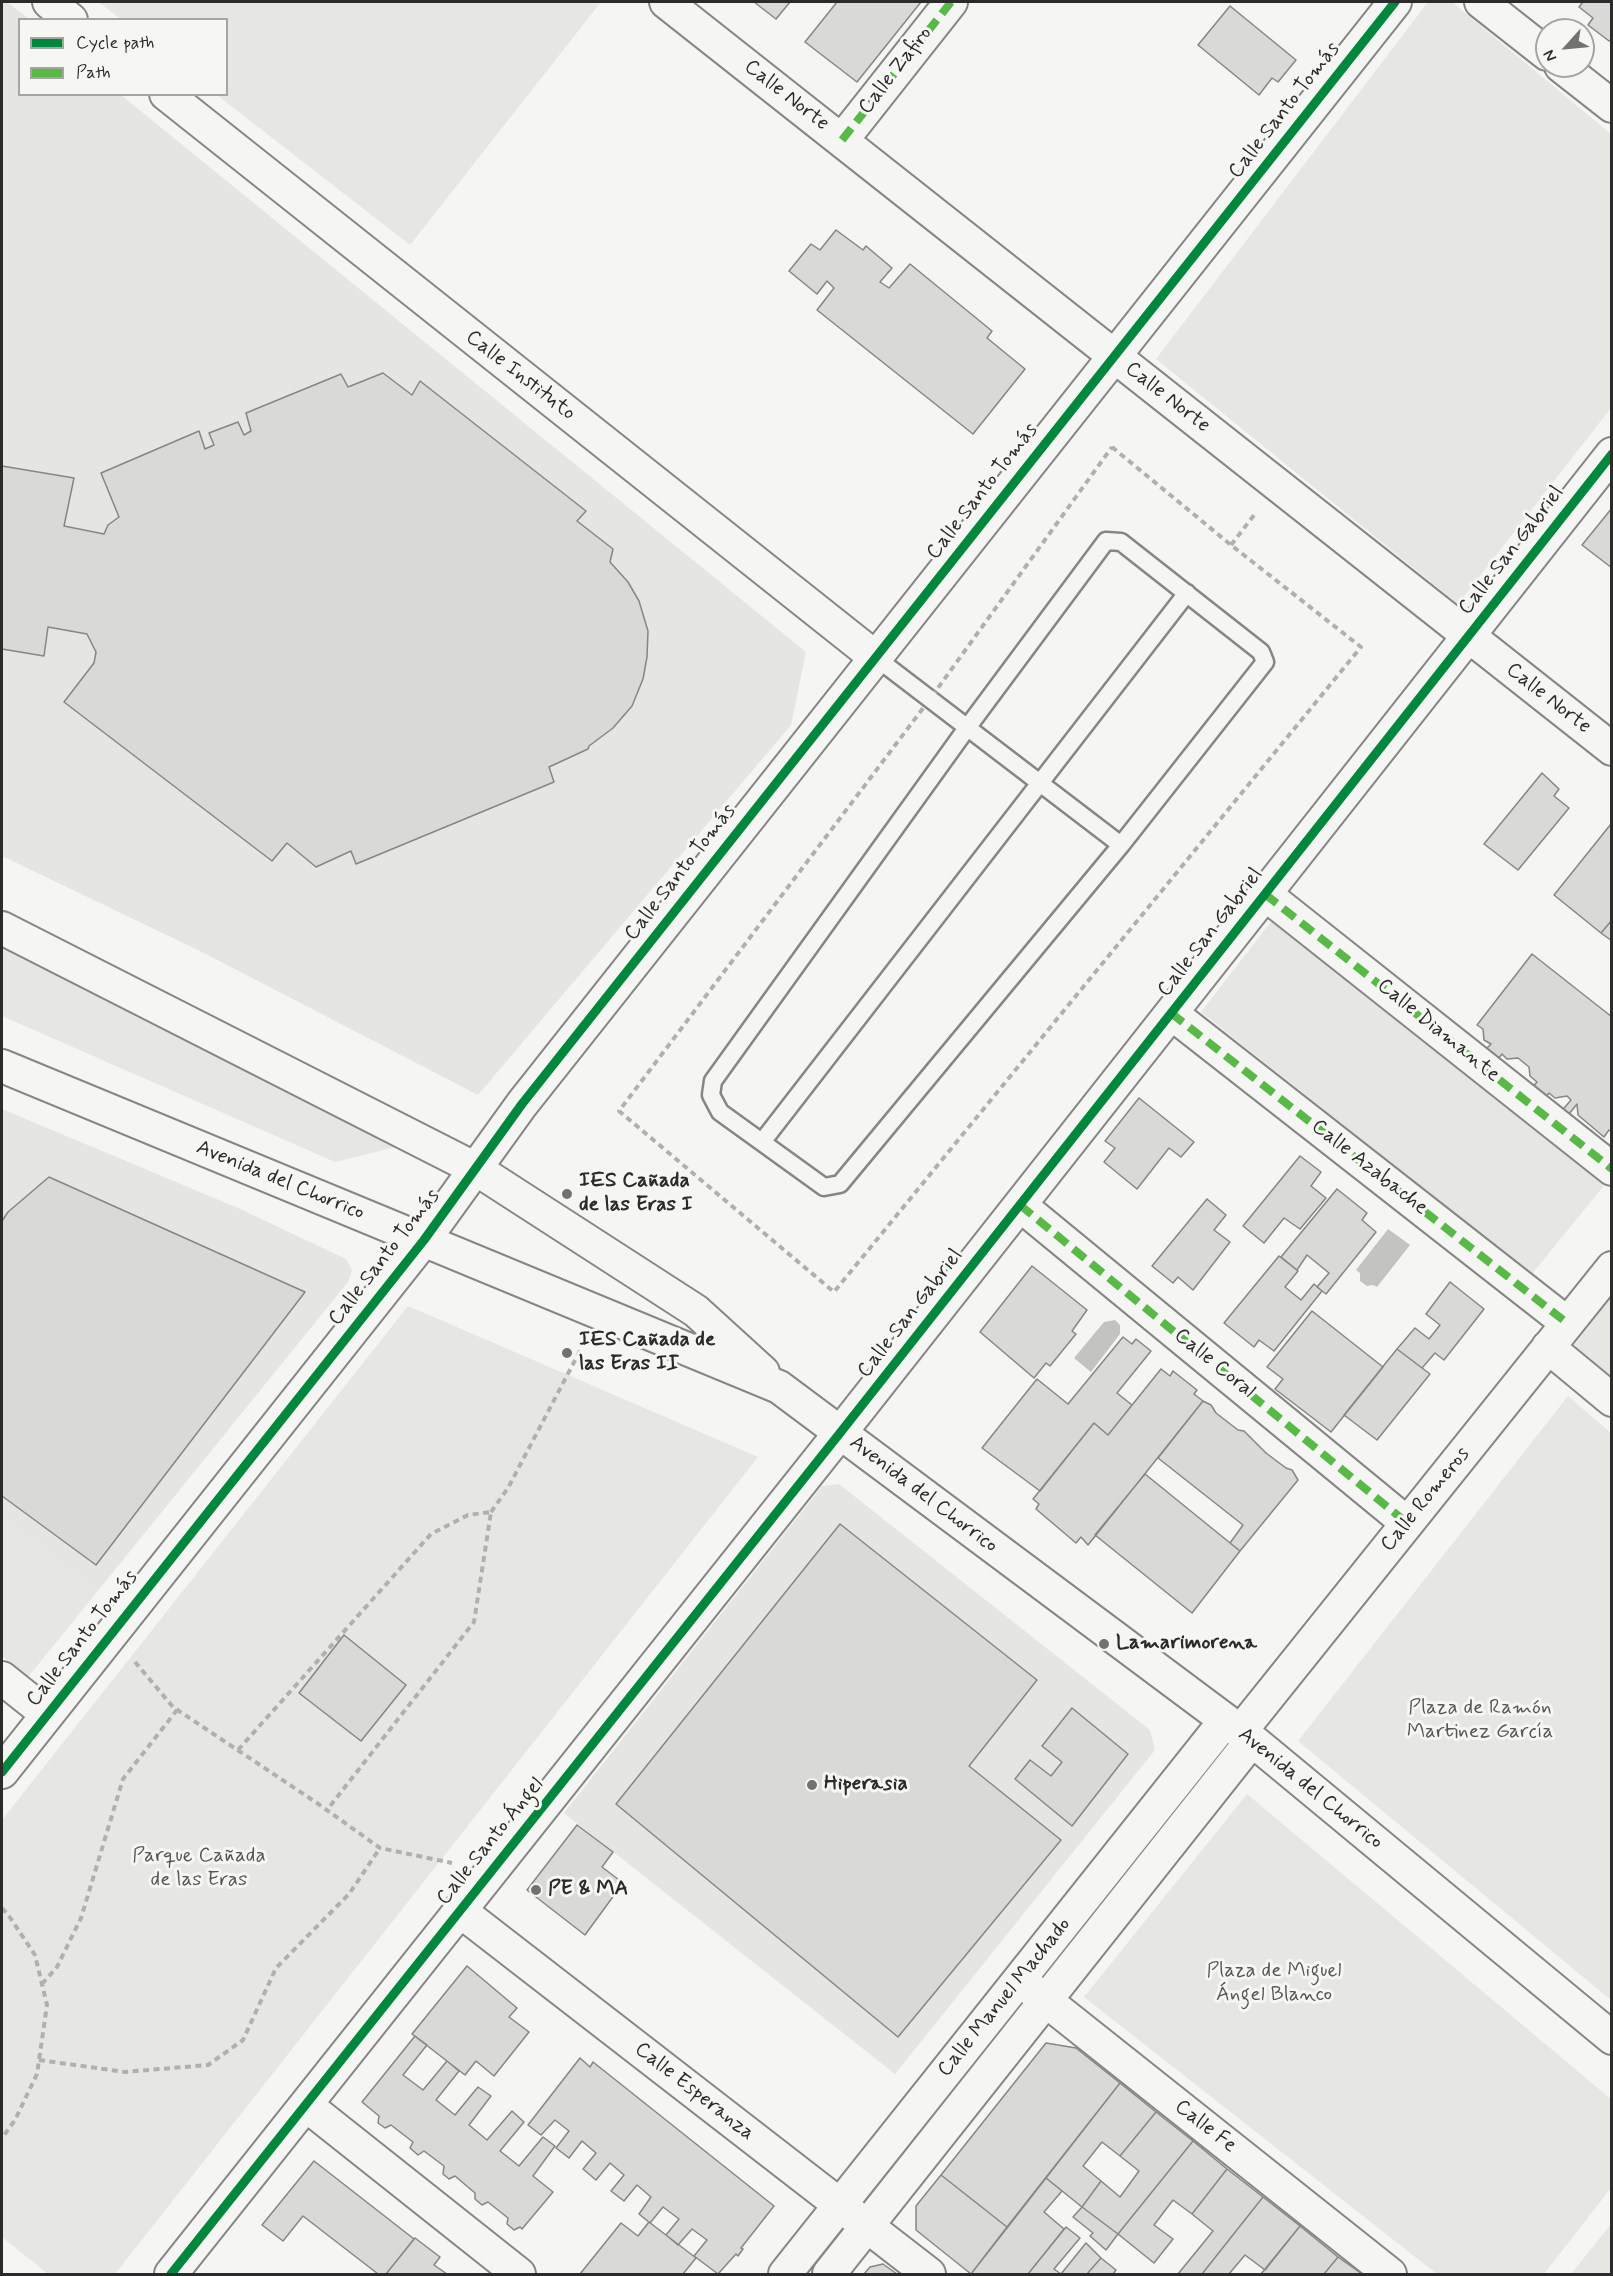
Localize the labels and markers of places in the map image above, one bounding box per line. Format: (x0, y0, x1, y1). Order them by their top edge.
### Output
place label: IES Cañada de las Eras I (579, 1169, 693, 1219)
marker: IES Cañada de las Eras I (560, 1187, 574, 1201)
place label: IES Cañada de las Eras II (579, 1328, 715, 1378)
marker: IES Cañada de las Eras II (560, 1346, 574, 1360)
place label: Lamarimorena (1116, 1631, 1257, 1657)
marker: Lamarimorena (1097, 1637, 1111, 1651)
place label: Hiperasia (824, 1772, 908, 1798)
marker: Hiperasia (805, 1778, 819, 1792)
place label: PE & MA (548, 1877, 628, 1903)
marker: PE & MA (529, 1883, 543, 1897)

